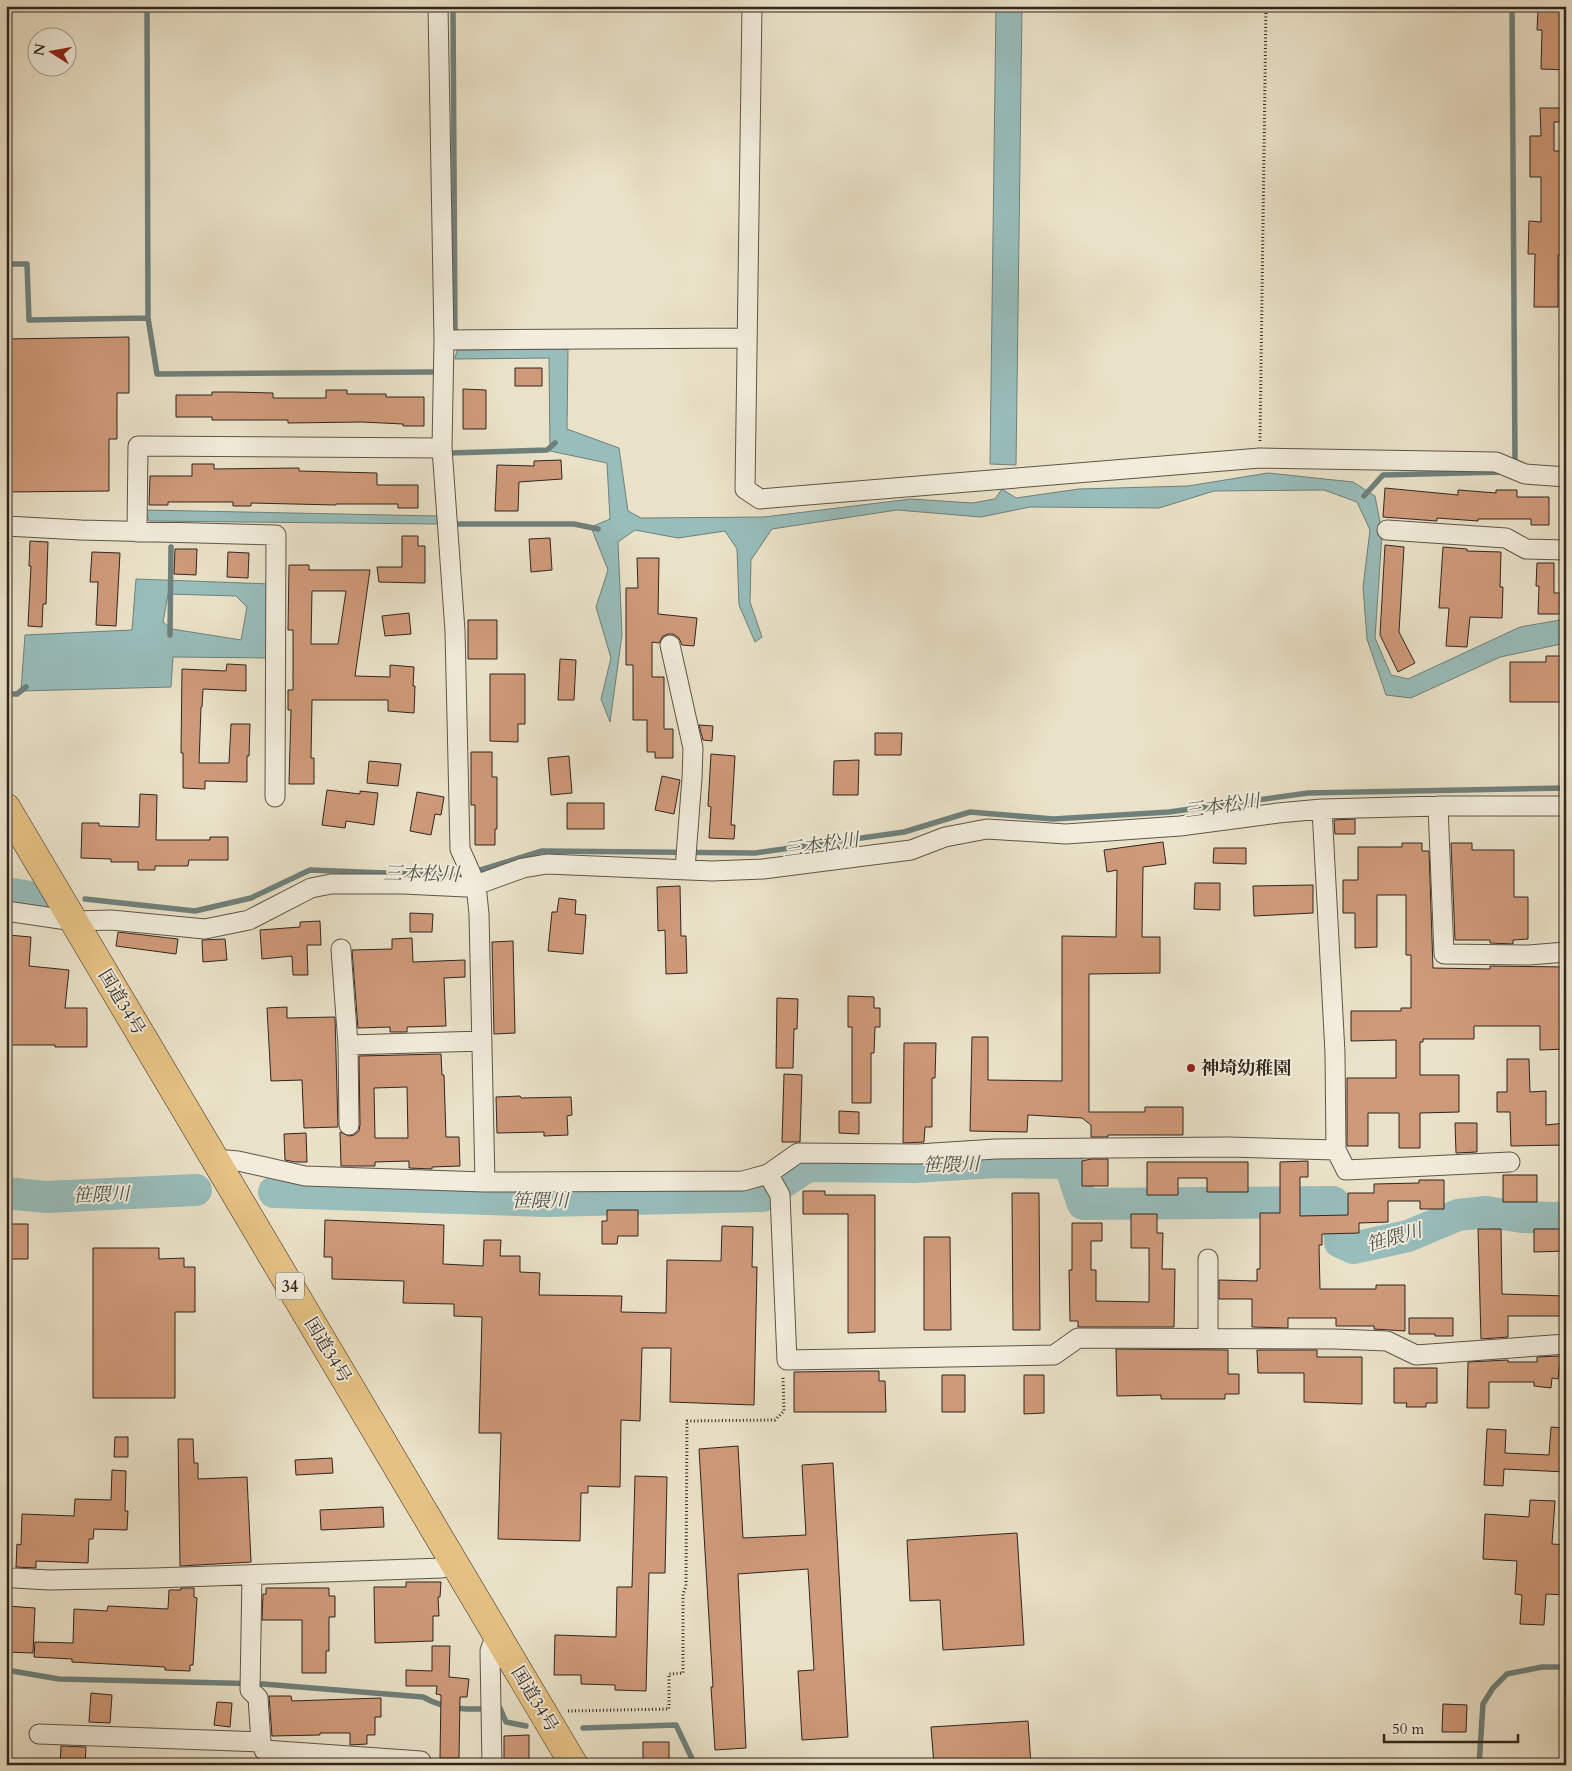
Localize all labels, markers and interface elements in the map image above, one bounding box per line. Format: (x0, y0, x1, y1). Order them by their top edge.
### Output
north arrow (28, 28, 78, 78)
text: N (29, 42, 50, 57)
water label: 三本松川 (1183, 788, 1264, 824)
water label: 三本松川 (782, 827, 863, 863)
water label: 三本松川 (383, 860, 461, 888)
street label: 国道34号 (92, 965, 151, 1040)
place label: 神埼幼稚園 (1201, 1056, 1291, 1081)
marker: 神埼幼稚園 (1185, 1062, 1197, 1074)
water label: 笹隈川 (922, 1151, 982, 1178)
water label: 笹隈川 (72, 1181, 132, 1209)
water label: 笹隈川 (511, 1188, 570, 1214)
water label: 笹隈川 (1363, 1217, 1427, 1258)
road number: 34 (276, 1272, 304, 1300)
street label: 国道34号 (298, 1313, 357, 1388)
street label: 国道34号 (505, 1662, 564, 1737)
scale bar (1384, 1711, 1518, 1743)
text: 50 m (1392, 1719, 1424, 1739)

